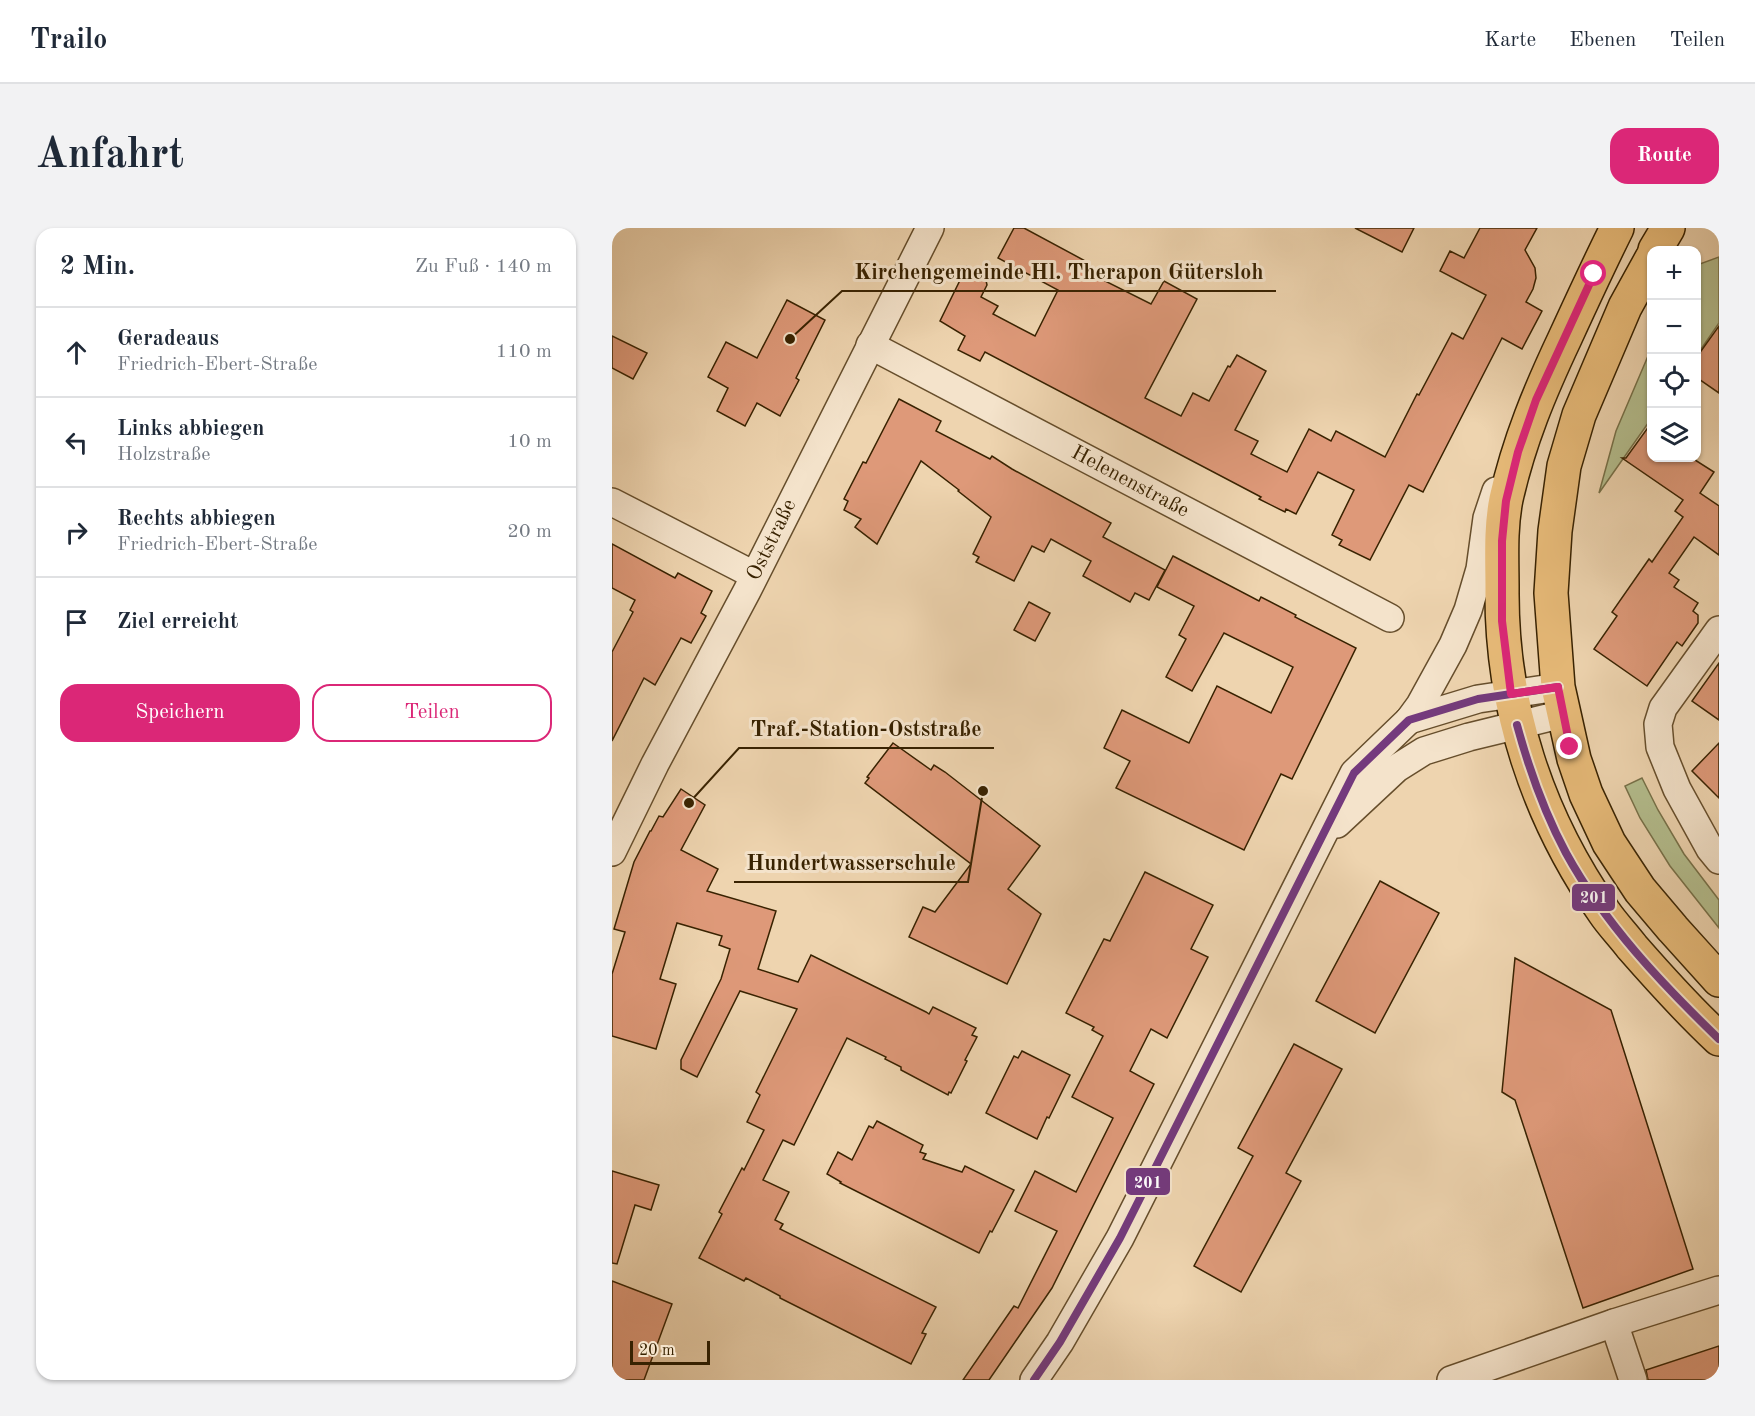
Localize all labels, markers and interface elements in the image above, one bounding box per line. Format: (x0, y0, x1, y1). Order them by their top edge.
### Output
text: Trailo (30, 27, 107, 55)
text: Karte (1484, 30, 1536, 51)
text: Ebenen (1569, 30, 1636, 51)
text: Teilen (1669, 30, 1725, 51)
button: Route (1610, 128, 1719, 184)
text: Anfahrt (36, 135, 184, 177)
map controls (1647, 246, 1701, 462)
button: + (1647, 246, 1701, 300)
callout: Kirchengemeinde Hl. Therapon Gütersloh (842, 251, 1276, 291)
text: 2 Min. (60, 254, 135, 280)
text: Zu Fuß · 140 m (415, 257, 552, 277)
route start (1580, 260, 1606, 286)
text: Kirchengemeinde Hl. Therapon Gütersloh (854, 262, 1264, 284)
button: − (1647, 300, 1701, 354)
text: Geradeaus (117, 328, 219, 350)
icon: ahead (60, 336, 93, 369)
text: 110 m (496, 342, 552, 362)
button: locate (1647, 354, 1701, 408)
text: Friedrich-Ebert-Straße (117, 355, 317, 375)
button: layers (1647, 408, 1701, 462)
text: Links abbiegen (117, 418, 265, 440)
icon: left (60, 426, 93, 459)
text: 10 m (507, 432, 552, 452)
street label: Helenenstraße (1068, 442, 1192, 522)
text: Holzstraße (117, 445, 210, 465)
street label: Oststraße (743, 496, 801, 584)
text: Rechts abbiegen (117, 508, 276, 530)
icon: right (60, 516, 93, 549)
text: 20 m (507, 522, 552, 542)
text: Friedrich-Ebert-Straße (117, 535, 317, 555)
icon: arrive (60, 606, 93, 639)
text: Ziel erreicht (117, 611, 238, 633)
button: Speichern (60, 684, 300, 742)
button: Teilen (312, 684, 552, 742)
callout: Traf.-Station-Oststraße (739, 708, 994, 748)
text: Traf.-Station-Oststraße (750, 719, 982, 741)
route end (1556, 733, 1582, 759)
callout: Hundertwasserschule (734, 842, 968, 882)
text: Hundertwasserschule (746, 853, 956, 875)
line badge: 201 (1571, 883, 1616, 912)
text: 201 (1580, 891, 1608, 907)
line badge: 201 (1125, 1167, 1171, 1196)
text: 201 (1134, 1176, 1162, 1192)
scale bar (630, 1338, 710, 1366)
text: 20 m (639, 1343, 675, 1359)

